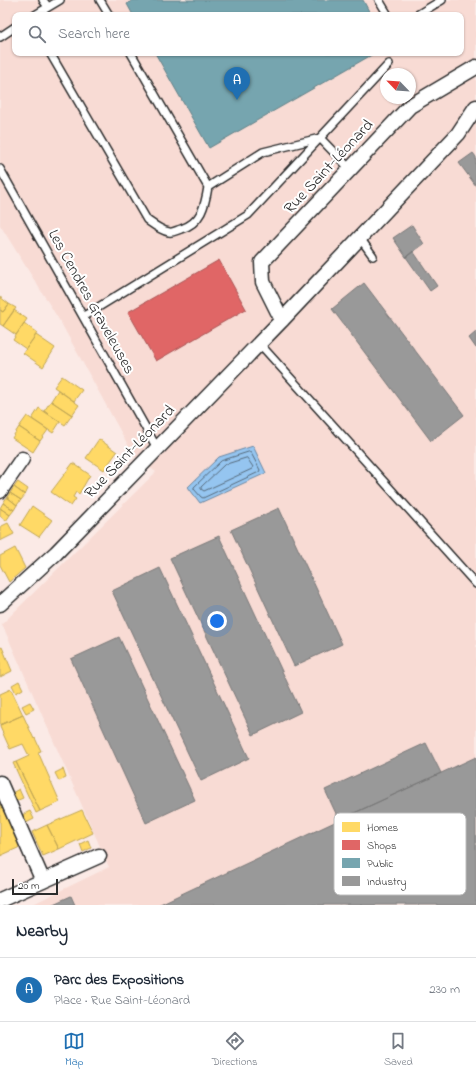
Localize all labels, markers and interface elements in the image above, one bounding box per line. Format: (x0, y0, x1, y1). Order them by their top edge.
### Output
search box (12, 12, 464, 56)
icon: search (26, 23, 48, 45)
text: Search here (58, 23, 130, 45)
pin: A (224, 67, 250, 100)
north arrow (380, 68, 416, 104)
street label: Rue Saint-Léonard (279, 114, 379, 220)
street label: Les Cendres Graveleuses (41, 225, 141, 379)
street label: Rue Saint-Léonard (79, 400, 181, 504)
your location (207, 611, 227, 631)
legend (334, 813, 466, 895)
text: Homes (367, 820, 399, 836)
text: Shops (367, 838, 397, 854)
text: Public (367, 856, 393, 872)
text: Industry (367, 874, 406, 891)
scale bar (12, 877, 58, 896)
text: 20 m (18, 878, 40, 894)
text: Nearby (16, 919, 68, 944)
text: Parc des Expositions (54, 969, 184, 991)
text: A (25, 980, 33, 999)
text: 230 m (429, 980, 460, 999)
text: Place · Rue Saint-Léonard (54, 991, 190, 1010)
tab: Map (63, 1030, 85, 1070)
tab: Directions (212, 1030, 258, 1070)
tab: Saved (384, 1030, 413, 1070)

